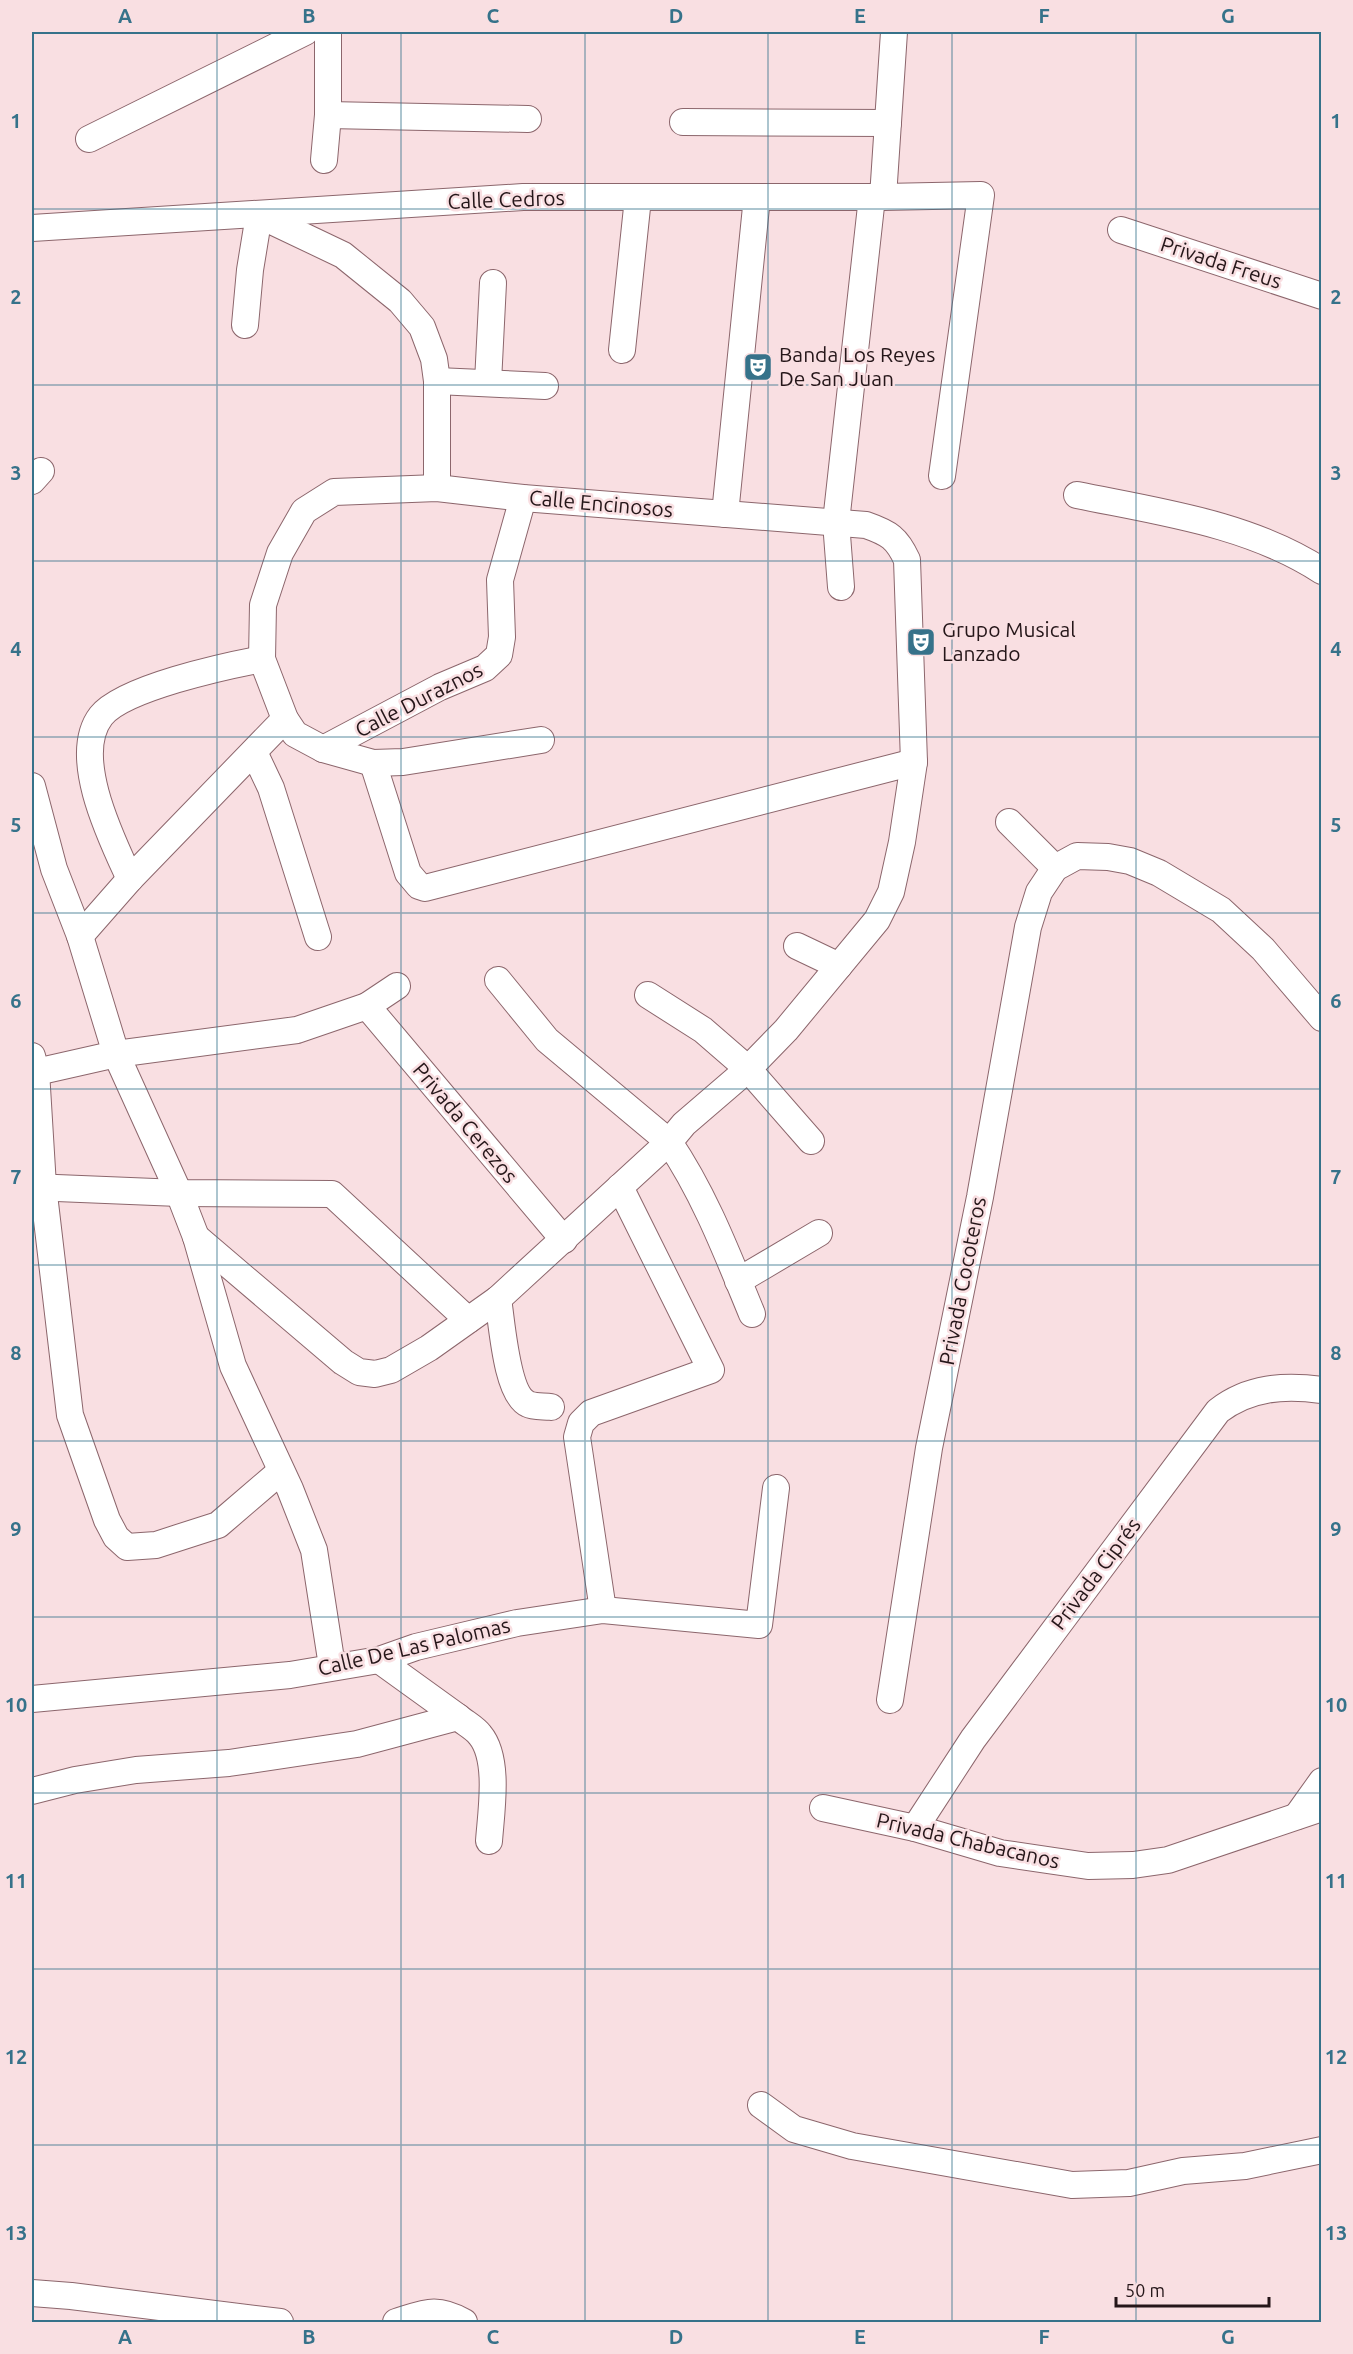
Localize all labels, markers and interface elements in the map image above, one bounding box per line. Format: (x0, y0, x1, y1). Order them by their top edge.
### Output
text: A (118, 4, 132, 27)
text: B (302, 4, 316, 27)
text: C (487, 4, 500, 27)
text: D (669, 4, 683, 27)
text: E (854, 4, 866, 27)
text: F (1038, 4, 1050, 27)
text: G (1221, 4, 1235, 27)
text: 1 (10, 109, 22, 132)
text: 1 (1330, 109, 1342, 132)
street label: Calle Cedros (447, 185, 565, 213)
street label: Privada Freus (1158, 231, 1285, 293)
text: 2 (10, 285, 22, 308)
text: 2 (1330, 285, 1342, 308)
place label: Banda Los Reyes De San Juan (779, 342, 935, 390)
theatre icon: Banda Los Reyes De San Juan (742, 351, 774, 383)
text: 3 (10, 461, 22, 484)
text: 3 (1330, 461, 1342, 484)
street label: Calle Encinosos (528, 485, 674, 521)
place label: Grupo Musical Lanzado (942, 617, 1076, 665)
theatre icon: Grupo Musical Lanzado (905, 626, 937, 658)
text: 4 (10, 637, 22, 660)
text: 4 (1330, 637, 1342, 660)
street label: Calle Duraznos (351, 657, 486, 742)
text: 5 (10, 813, 22, 836)
text: 5 (1330, 813, 1342, 836)
text: 6 (10, 989, 22, 1012)
text: 6 (1330, 989, 1342, 1012)
street label: Privada Cerezos (409, 1057, 523, 1187)
text: 7 (10, 1165, 22, 1188)
text: 7 (1330, 1165, 1342, 1188)
street label: Privada Cocoteros (934, 1195, 990, 1367)
text: 8 (10, 1341, 22, 1364)
text: 8 (1330, 1341, 1342, 1364)
street label: Privada Ciprés (1045, 1513, 1145, 1634)
text: 9 (10, 1517, 22, 1540)
text: 9 (1330, 1517, 1342, 1540)
street label: Calle De Las Palomas (315, 1612, 512, 1680)
text: 10 (5, 1693, 27, 1716)
text: 10 (1325, 1693, 1347, 1716)
street label: Privada Chabacanos (874, 1807, 1062, 1873)
text: 11 (5, 1869, 27, 1892)
text: 11 (1325, 1869, 1347, 1892)
text: 12 (5, 2045, 27, 2068)
text: 12 (1325, 2045, 1347, 2068)
text: 13 (5, 2221, 27, 2244)
text: 13 (1325, 2221, 1347, 2244)
scale bar (1116, 2270, 1269, 2308)
text: 50 m (1125, 2280, 1165, 2300)
text: A (118, 2325, 132, 2348)
text: B (302, 2325, 316, 2348)
text: C (487, 2325, 500, 2348)
text: D (669, 2325, 683, 2348)
text: E (854, 2325, 866, 2348)
text: F (1038, 2325, 1050, 2348)
text: G (1221, 2325, 1235, 2348)

